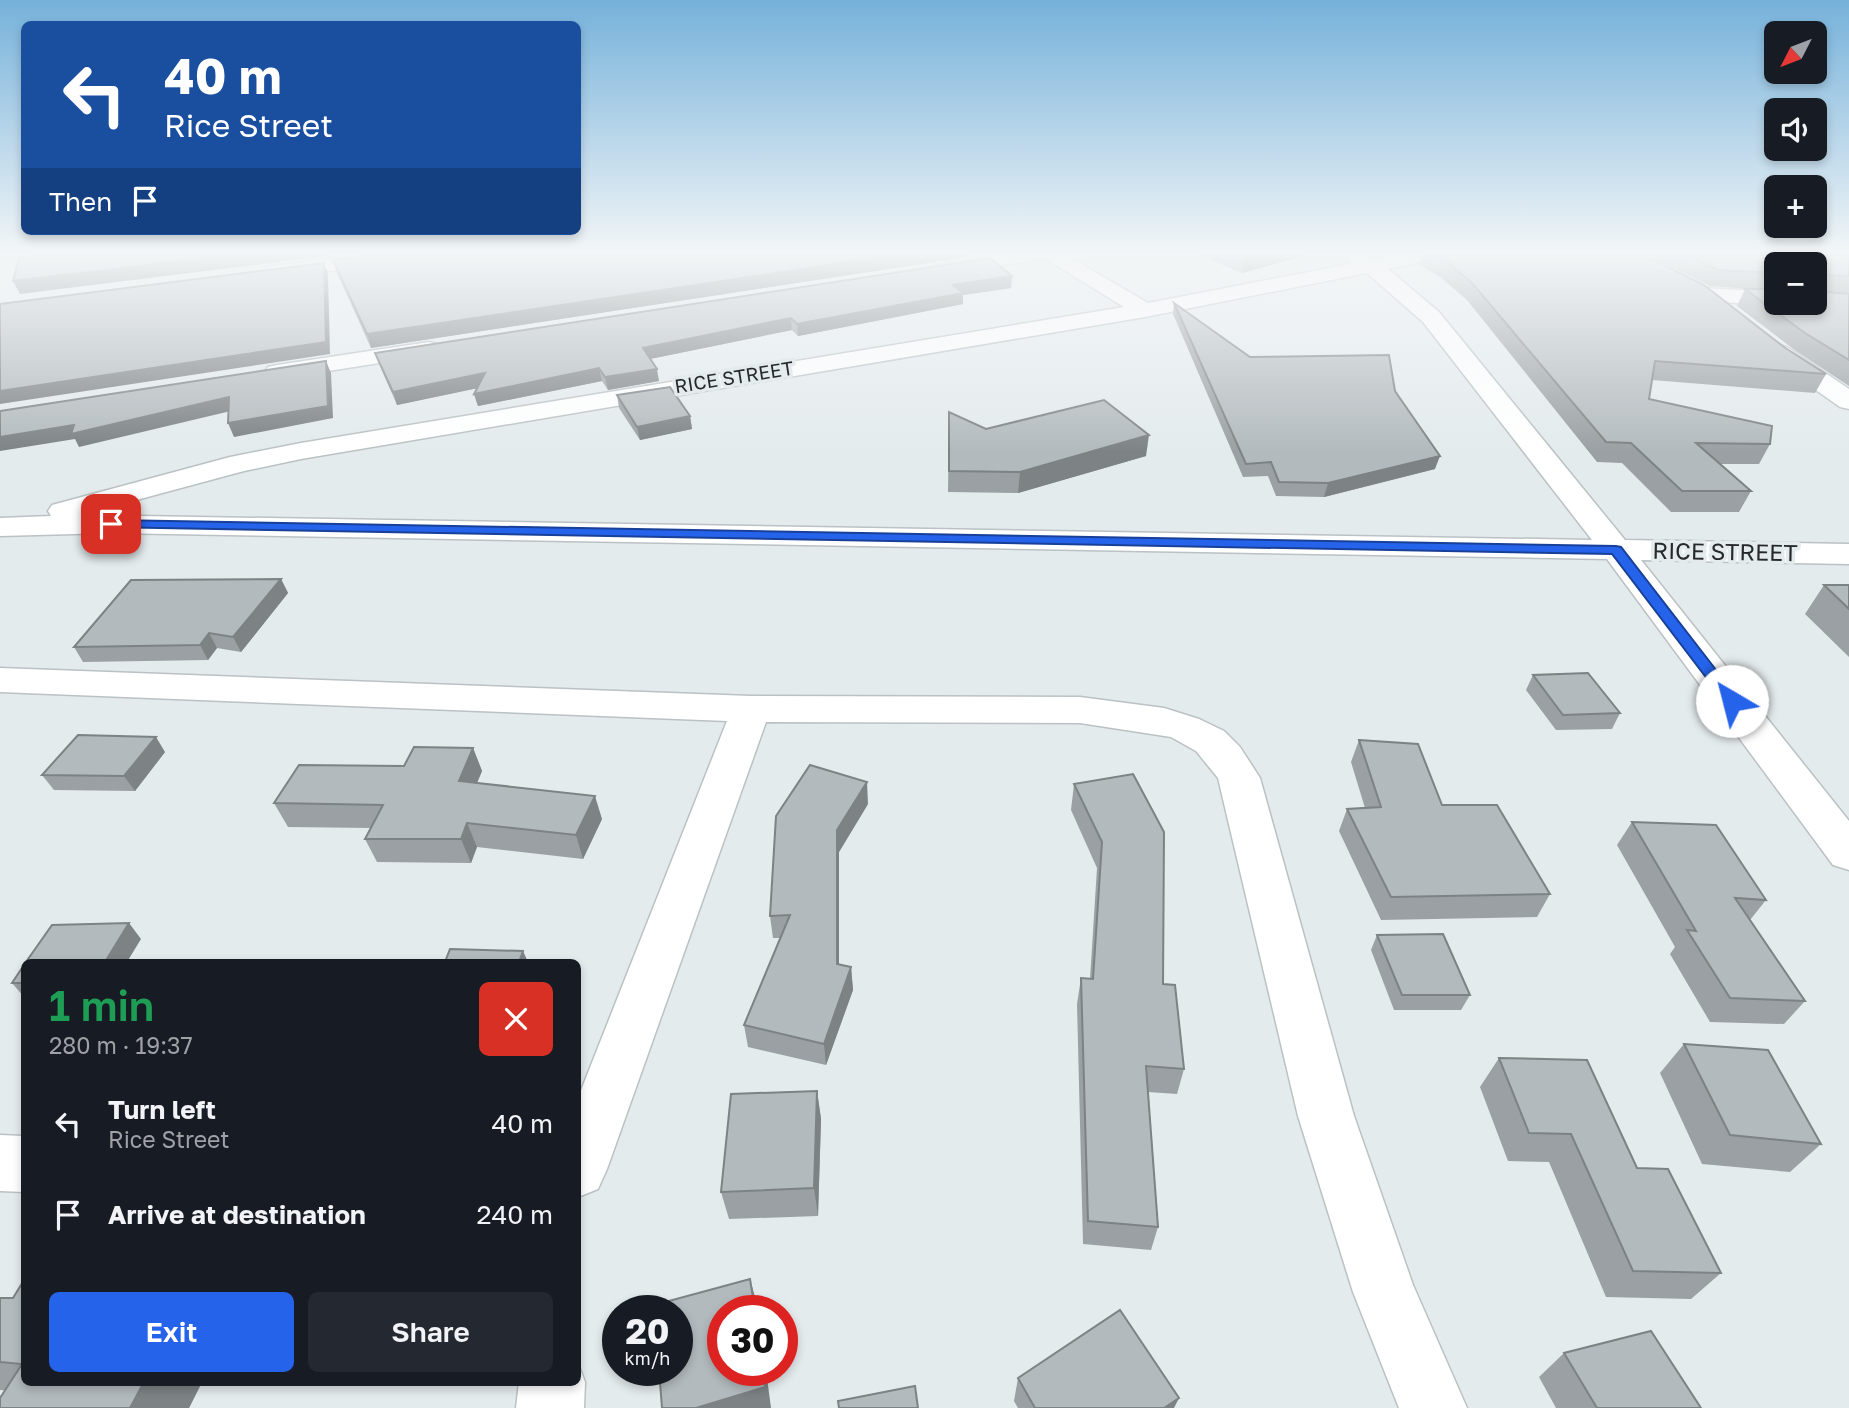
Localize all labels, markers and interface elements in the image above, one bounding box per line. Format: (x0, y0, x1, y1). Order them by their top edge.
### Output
north arrow (1764, 21, 1827, 84)
map controls (1764, 21, 1827, 315)
text: 40 m (164, 46, 282, 105)
icon: left (49, 49, 140, 140)
button: sound (1764, 98, 1827, 161)
text: Rice Street (164, 106, 333, 144)
button: + (1764, 175, 1827, 238)
icon: arrive (126, 182, 164, 220)
text: Then (49, 186, 112, 217)
button: − (1764, 252, 1827, 315)
street label: RICE STREET (673, 356, 795, 397)
pin (81, 494, 141, 554)
icon: arrive (92, 505, 130, 543)
street label: RICE STREET (1652, 536, 1798, 566)
position arrow (1695, 664, 1769, 738)
text: 1 min (49, 980, 154, 1030)
button: close (479, 982, 553, 1056)
text: 280 m · 19:37 (49, 1031, 193, 1059)
text: Turn left (108, 1094, 216, 1125)
icon: left (49, 1105, 87, 1143)
text: 40 m (492, 1108, 553, 1139)
text: Rice Street (108, 1125, 230, 1153)
icon: arrive (49, 1196, 87, 1234)
text: Arrive at destination (108, 1199, 366, 1230)
text: 240 m (476, 1199, 553, 1230)
button: Exit (49, 1292, 294, 1372)
button: Share (308, 1292, 553, 1372)
speed limit sign: 30 (707, 1295, 798, 1386)
text: 20 (625, 1310, 670, 1352)
text: km/h (625, 1347, 670, 1369)

